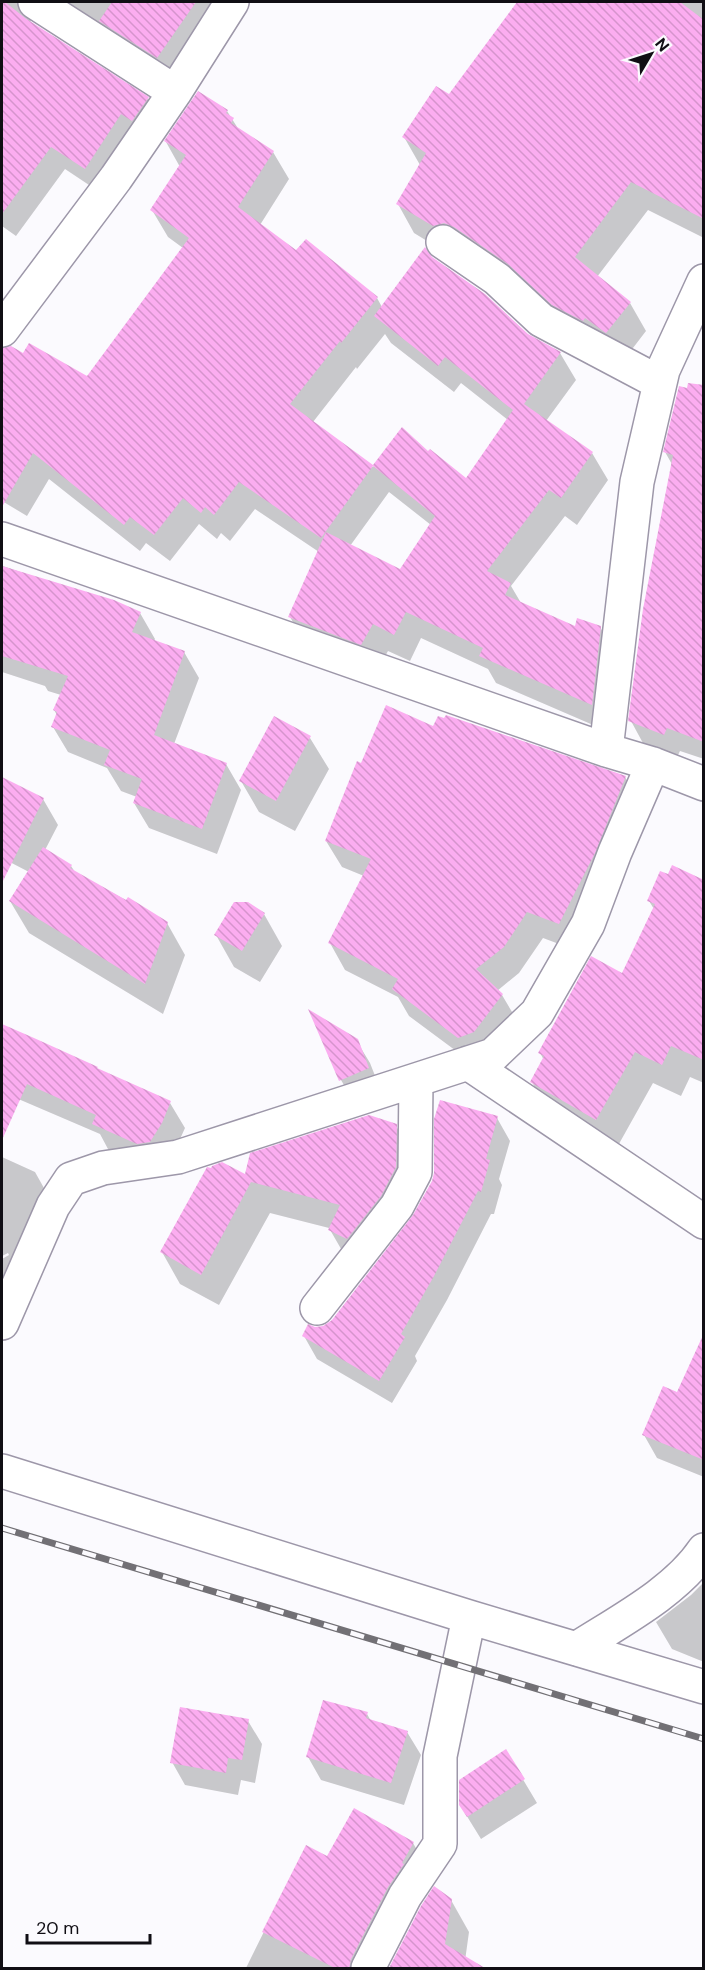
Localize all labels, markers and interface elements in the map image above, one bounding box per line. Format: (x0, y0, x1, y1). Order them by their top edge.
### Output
north arrow (621, 24, 681, 84)
text: N (650, 34, 674, 56)
scale bar (27, 1907, 150, 1945)
text: 20 m (36, 1916, 79, 1940)

